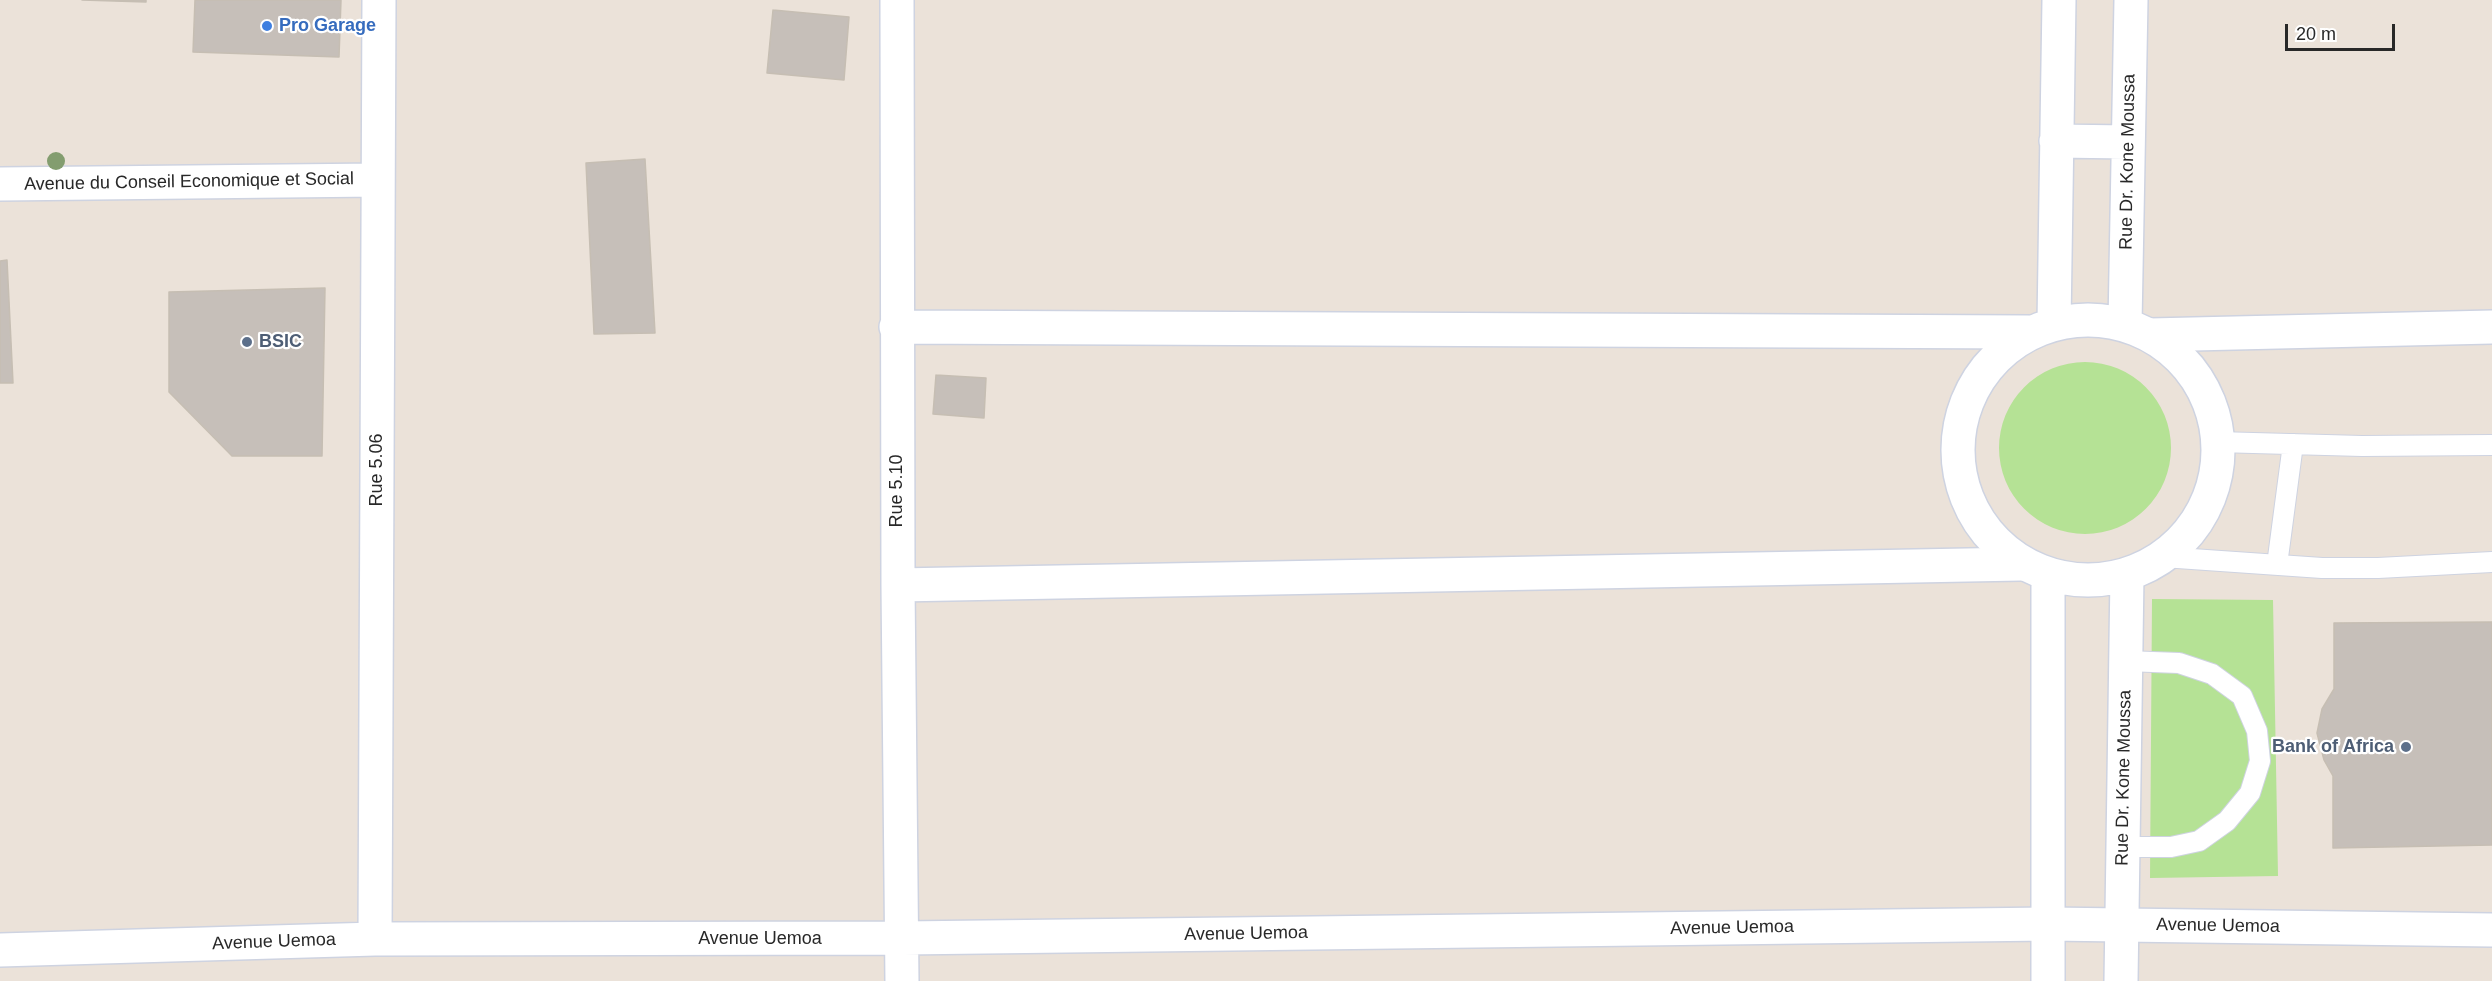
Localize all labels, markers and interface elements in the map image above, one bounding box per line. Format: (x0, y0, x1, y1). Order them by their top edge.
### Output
scale bar (2288, 12, 2398, 50)
place label: Pro Garage (279, 15, 376, 37)
marker: Pro Garage (260, 19, 274, 33)
text: 20 m (2296, 24, 2336, 44)
street label: Rue Dr. Kone Moussa (2116, 74, 2140, 250)
street label: Avenue du Conseil Economique et Social (24, 168, 354, 196)
place label: BSIC (259, 331, 302, 353)
marker: BSIC (240, 335, 254, 349)
street label: Rue 5.06 (366, 433, 388, 507)
street label: Rue 5.10 (886, 454, 908, 528)
street label: Rue Dr. Kone Moussa (2112, 690, 2136, 866)
place label: Bank of Africa (2272, 736, 2394, 758)
marker: Bank of Africa (2399, 740, 2413, 754)
street label: Avenue Uemoa (2156, 914, 2280, 938)
street label: Avenue Uemoa (1670, 916, 1794, 940)
street label: Avenue Uemoa (1184, 922, 1308, 946)
street label: Avenue Uemoa (698, 928, 822, 950)
street label: Avenue Uemoa (212, 929, 336, 955)

